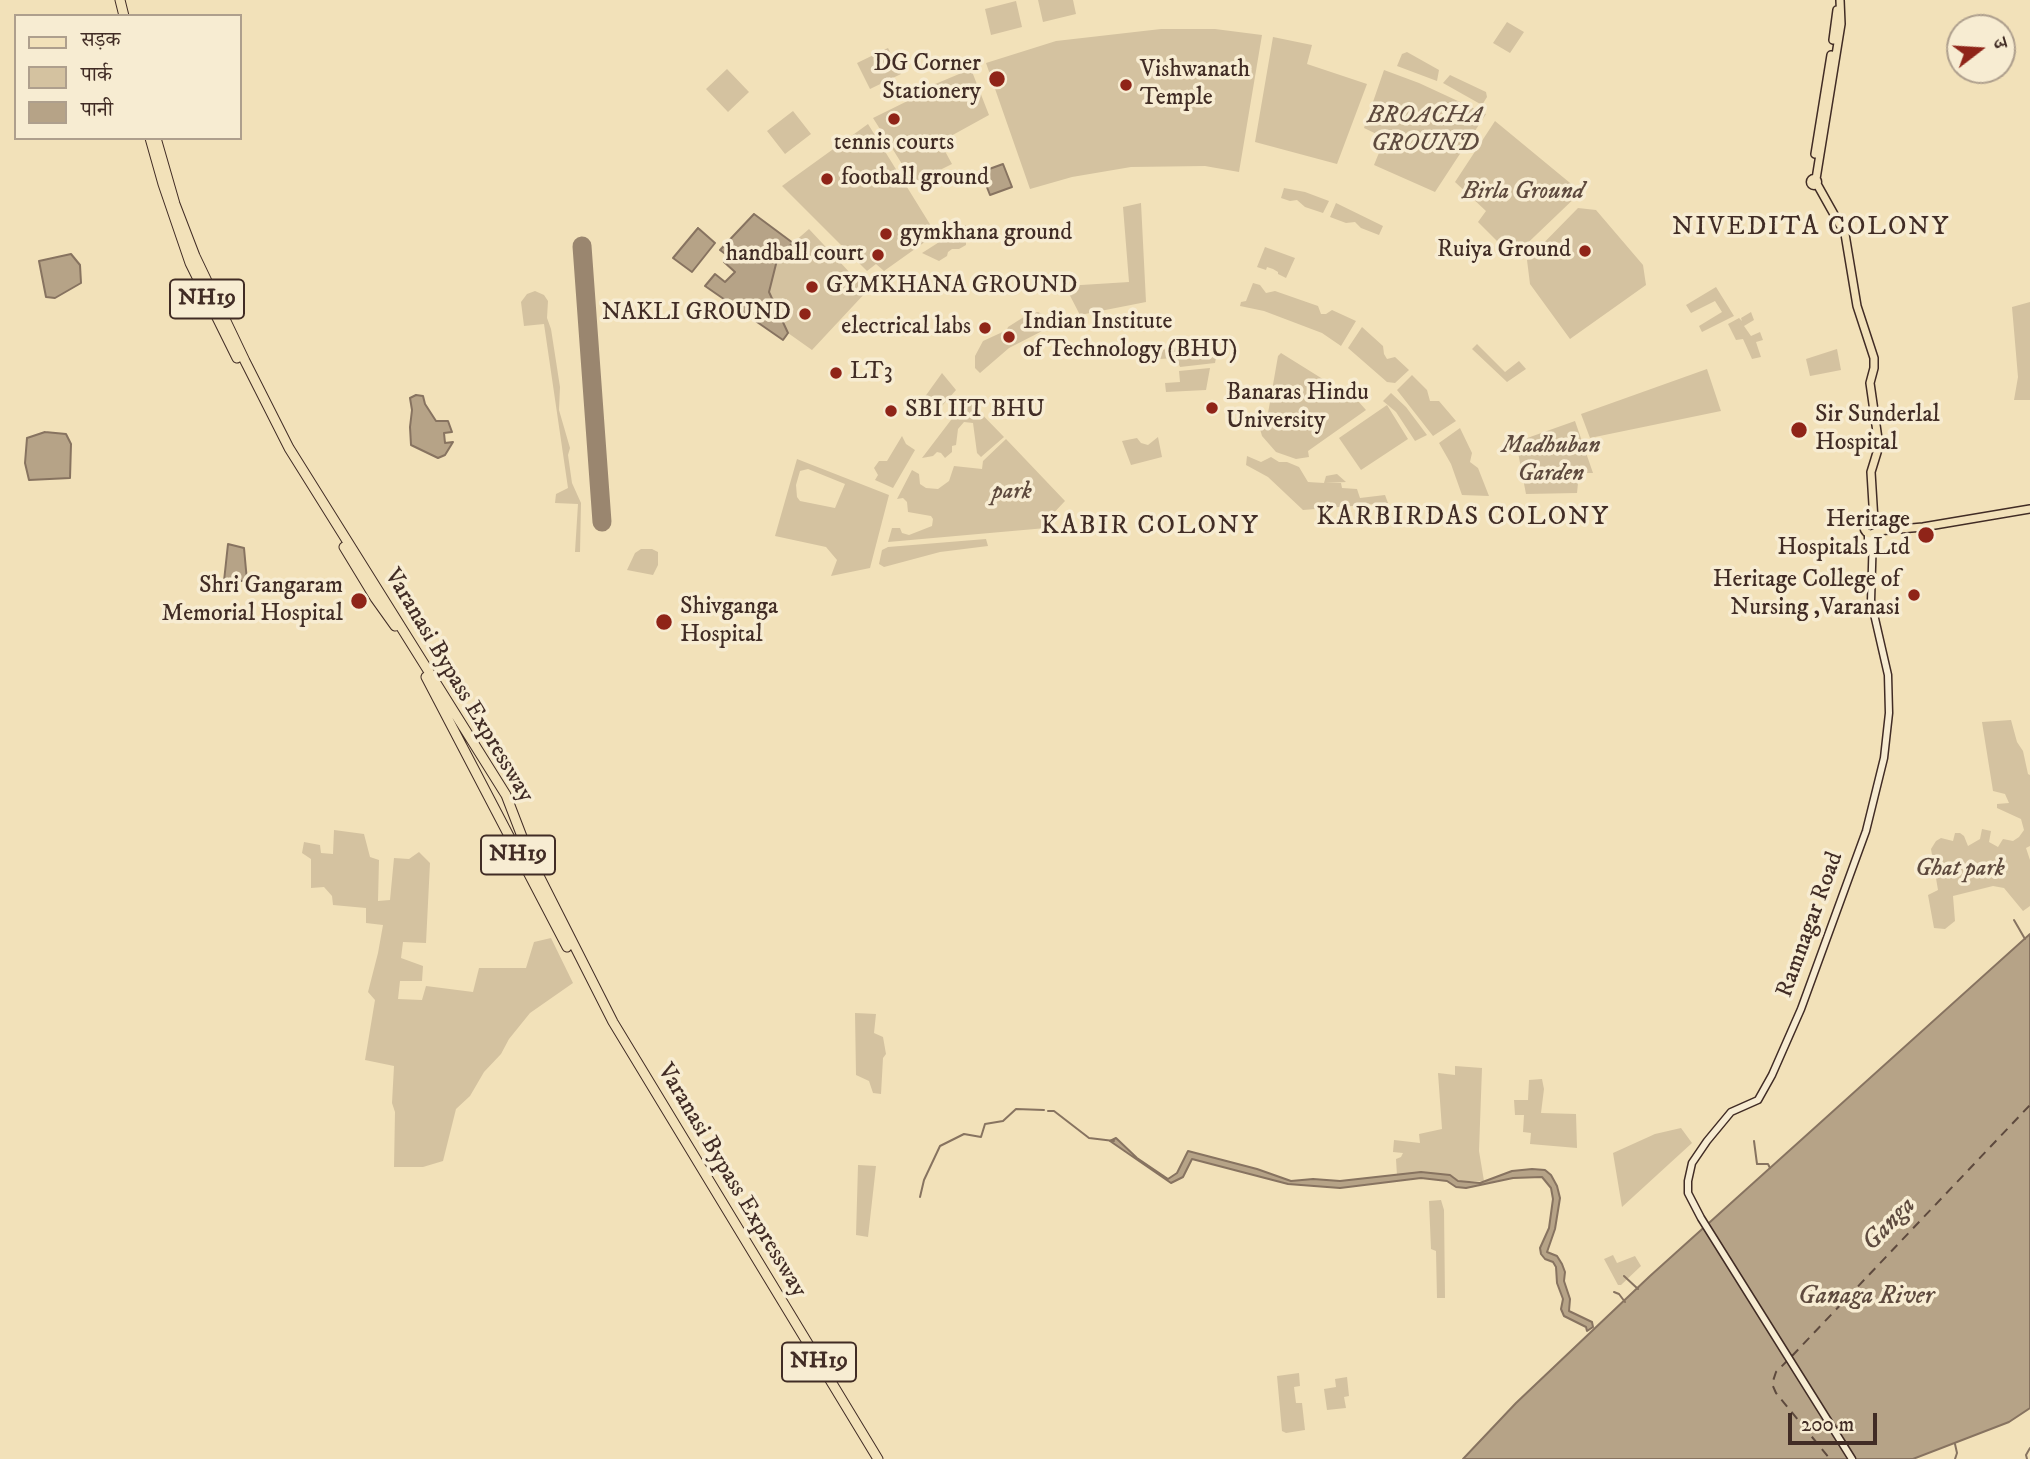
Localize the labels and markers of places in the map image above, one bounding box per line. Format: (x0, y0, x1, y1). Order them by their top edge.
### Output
place label: DG Corner Stationery (873, 51, 981, 107)
place label: Vishwanath Temple (1140, 57, 1250, 113)
marker: DG Corner Stationery (987, 69, 1007, 89)
marker: Vishwanath Temple (1118, 77, 1134, 93)
marker: tennis courts (886, 111, 902, 127)
place label: tennis courts (834, 130, 954, 158)
place label: football ground (841, 165, 989, 193)
marker: football ground (819, 171, 835, 187)
place label: gymkhana ground (900, 220, 1072, 248)
marker: gymkhana ground (878, 226, 894, 242)
place label: Ruiya Ground (1437, 237, 1571, 265)
place label: handball court (726, 241, 864, 269)
marker: Ruiya Ground (1577, 243, 1593, 259)
marker: handball court (870, 247, 886, 263)
place label: GYMKHANA GROUND (826, 273, 1077, 301)
marker: GYMKHANA GROUND (804, 279, 820, 295)
place label: NAKLI GROUND (602, 300, 791, 328)
marker: NAKLI GROUND (797, 306, 813, 322)
place label: Indian Institute of Technology (BHU) (1023, 309, 1237, 365)
place label: electrical labs (841, 314, 971, 342)
marker: electrical labs (977, 320, 993, 336)
marker: Indian Institute of Technology (BHU) (1001, 329, 1017, 345)
place label: LT3 (850, 359, 893, 387)
marker: LT3 (828, 365, 844, 381)
place label: Banaras Hindu University (1226, 380, 1369, 436)
place label: SBI IIT BHU (905, 397, 1045, 425)
marker: Banaras Hindu University (1204, 400, 1220, 416)
place label: Sir Sunderlal Hospital (1815, 402, 1940, 458)
marker: SBI IIT BHU (883, 403, 899, 419)
marker: Sir Sunderlal Hospital (1789, 420, 1809, 440)
place label: Heritage Hospitals Ltd (1777, 507, 1910, 563)
marker: Heritage Hospitals Ltd (1916, 525, 1936, 545)
place label: Heritage College of Nursing ,Varanasi (1713, 567, 1900, 623)
place label: Shri Gangaram Memorial Hospital (162, 573, 343, 629)
marker: Heritage College of Nursing ,Varanasi (1906, 587, 1922, 603)
marker: Shri Gangaram Memorial Hospital (349, 591, 369, 611)
place label: Shivganga Hospital (680, 594, 778, 650)
marker: Shivganga Hospital (654, 612, 674, 632)

